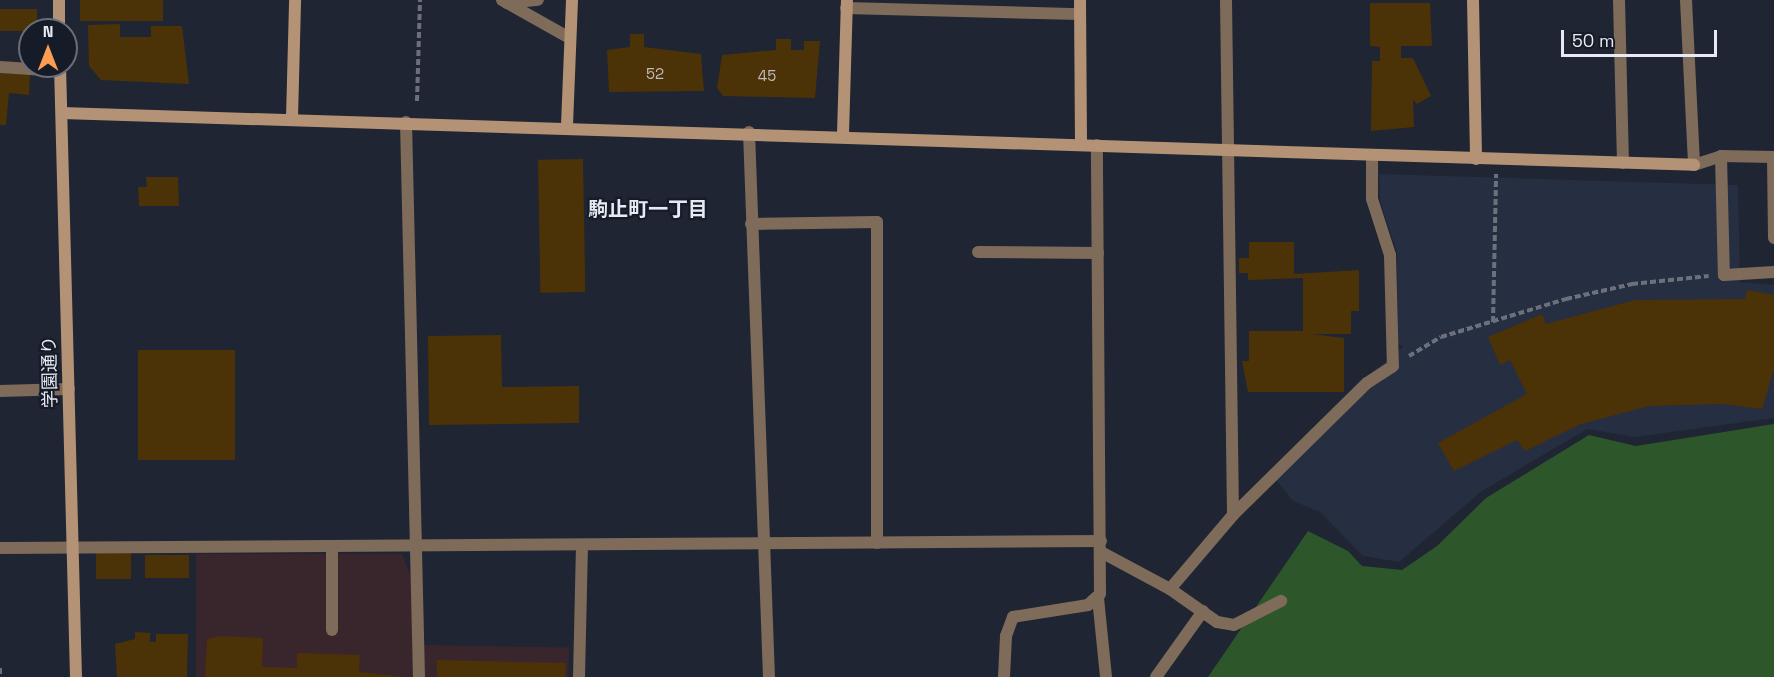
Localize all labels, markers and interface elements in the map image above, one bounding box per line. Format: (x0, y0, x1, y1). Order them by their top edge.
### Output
north arrow (18, 18, 78, 78)
scale bar (1564, 18, 1720, 56)
text: N (43, 21, 53, 42)
text: 50 m (1572, 29, 1614, 52)
house number: 52 (646, 65, 664, 83)
house number: 45 (758, 67, 776, 85)
district label: 駒止町一丁目 (588, 197, 708, 221)
street label: 学園通り (39, 336, 61, 408)

